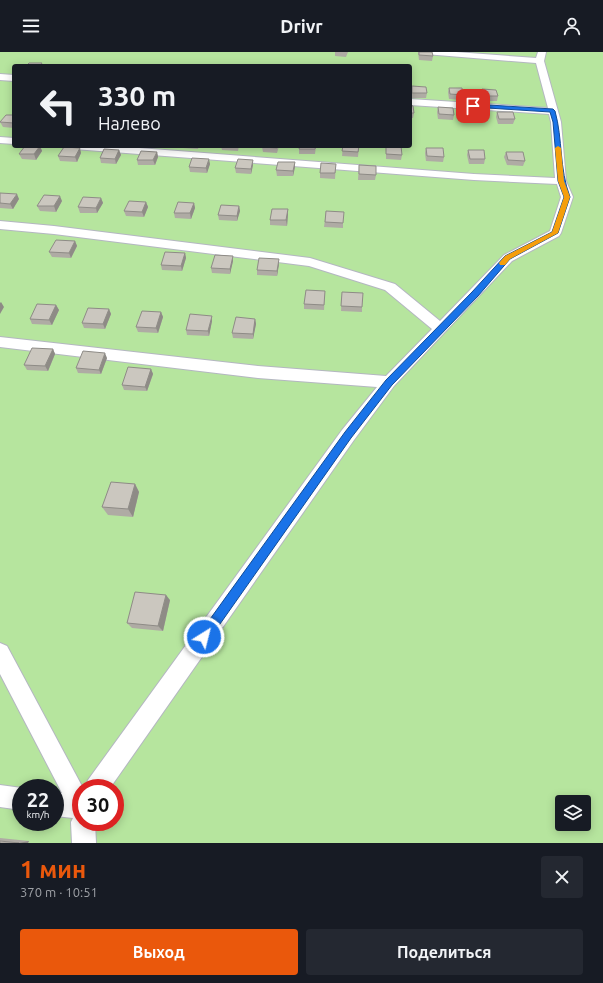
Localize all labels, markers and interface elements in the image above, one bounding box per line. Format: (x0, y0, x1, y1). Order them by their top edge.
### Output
icon: menu (20, 15, 42, 37)
icon: person (561, 15, 583, 37)
text: Drivr (280, 16, 323, 36)
icon: left (32, 80, 84, 132)
text: 330 m (98, 80, 176, 111)
pin (456, 89, 490, 123)
icon: arrive (462, 95, 484, 117)
text: Налево (98, 113, 161, 133)
position arrow (183, 616, 225, 658)
speed limit sign: 30 (72, 779, 124, 831)
text: 22 (27, 788, 49, 811)
map controls (555, 795, 591, 831)
button: layers (555, 795, 591, 831)
text: km/h (26, 809, 50, 820)
text: 1 мин (20, 856, 86, 883)
button: close (541, 856, 583, 898)
text: 370 m · 10:51 (20, 885, 98, 899)
button: Выход (20, 929, 298, 975)
button: Поделиться (306, 929, 583, 975)

